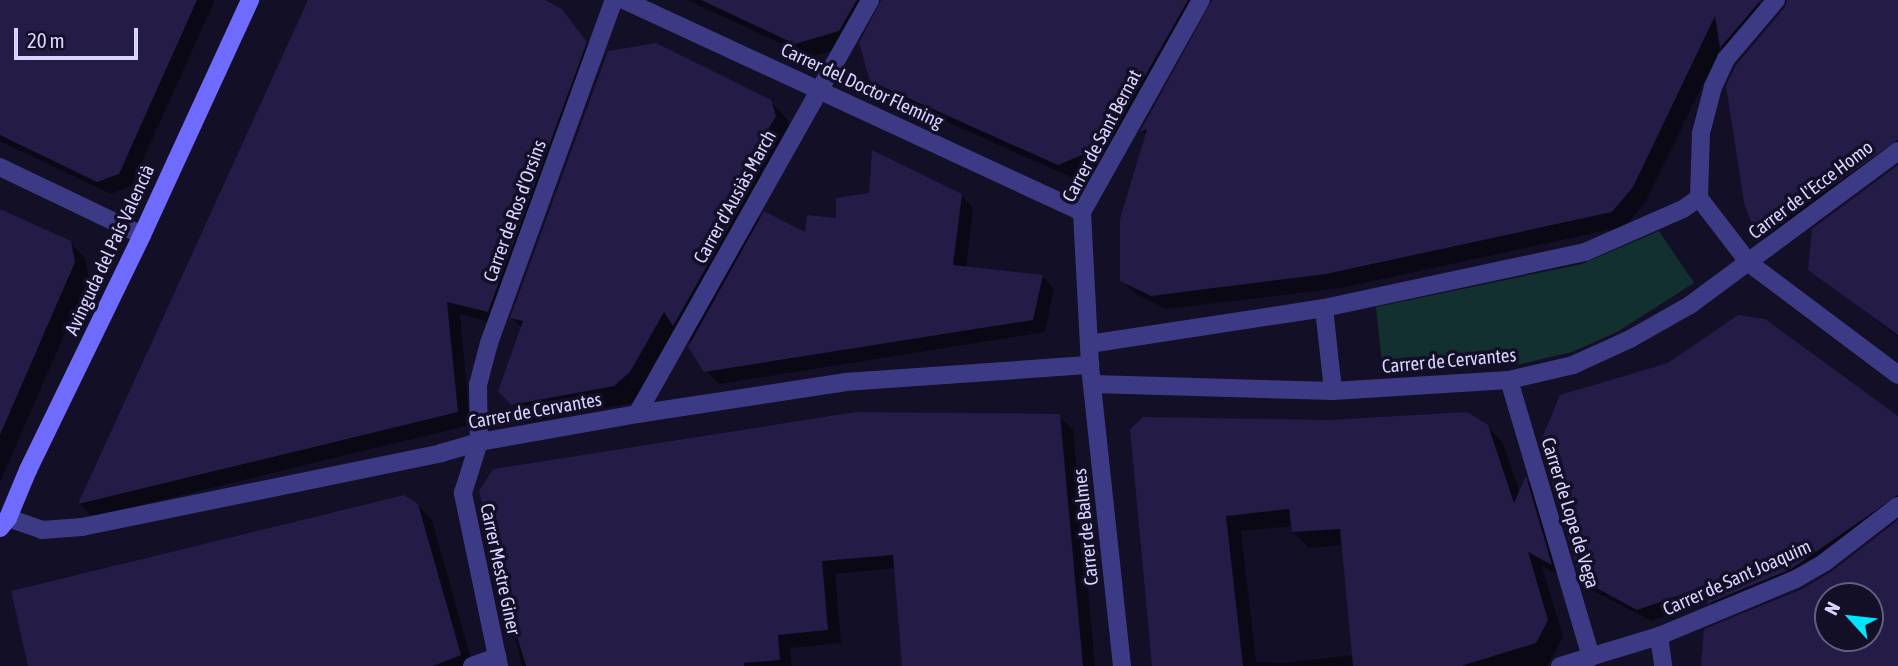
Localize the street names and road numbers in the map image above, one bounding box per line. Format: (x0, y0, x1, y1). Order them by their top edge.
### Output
street label: Carrer del Doctor Fleming (777, 38, 947, 134)
street label: Carrer de Sant Bernat (1058, 66, 1146, 206)
street label: Carrer d'Ausiàs March (689, 126, 781, 268)
street label: Carrer de l'Ecce Homo (1744, 136, 1878, 244)
street label: Carrer de Ros d'Orsins (479, 137, 551, 285)
street label: Avinguda del País Valencià (60, 161, 160, 339)
street label: Carrer de Cervantes (1381, 344, 1517, 378)
street label: Carrer de Cervantes (467, 388, 603, 434)
street label: Carrer de Lope de Vega (1536, 435, 1604, 591)
street label: Carrer de Balmes (1069, 467, 1103, 587)
street label: Carrer Mestre Giner (475, 501, 525, 637)
street label: Carrer de Sant Joaquim (1659, 535, 1815, 621)

